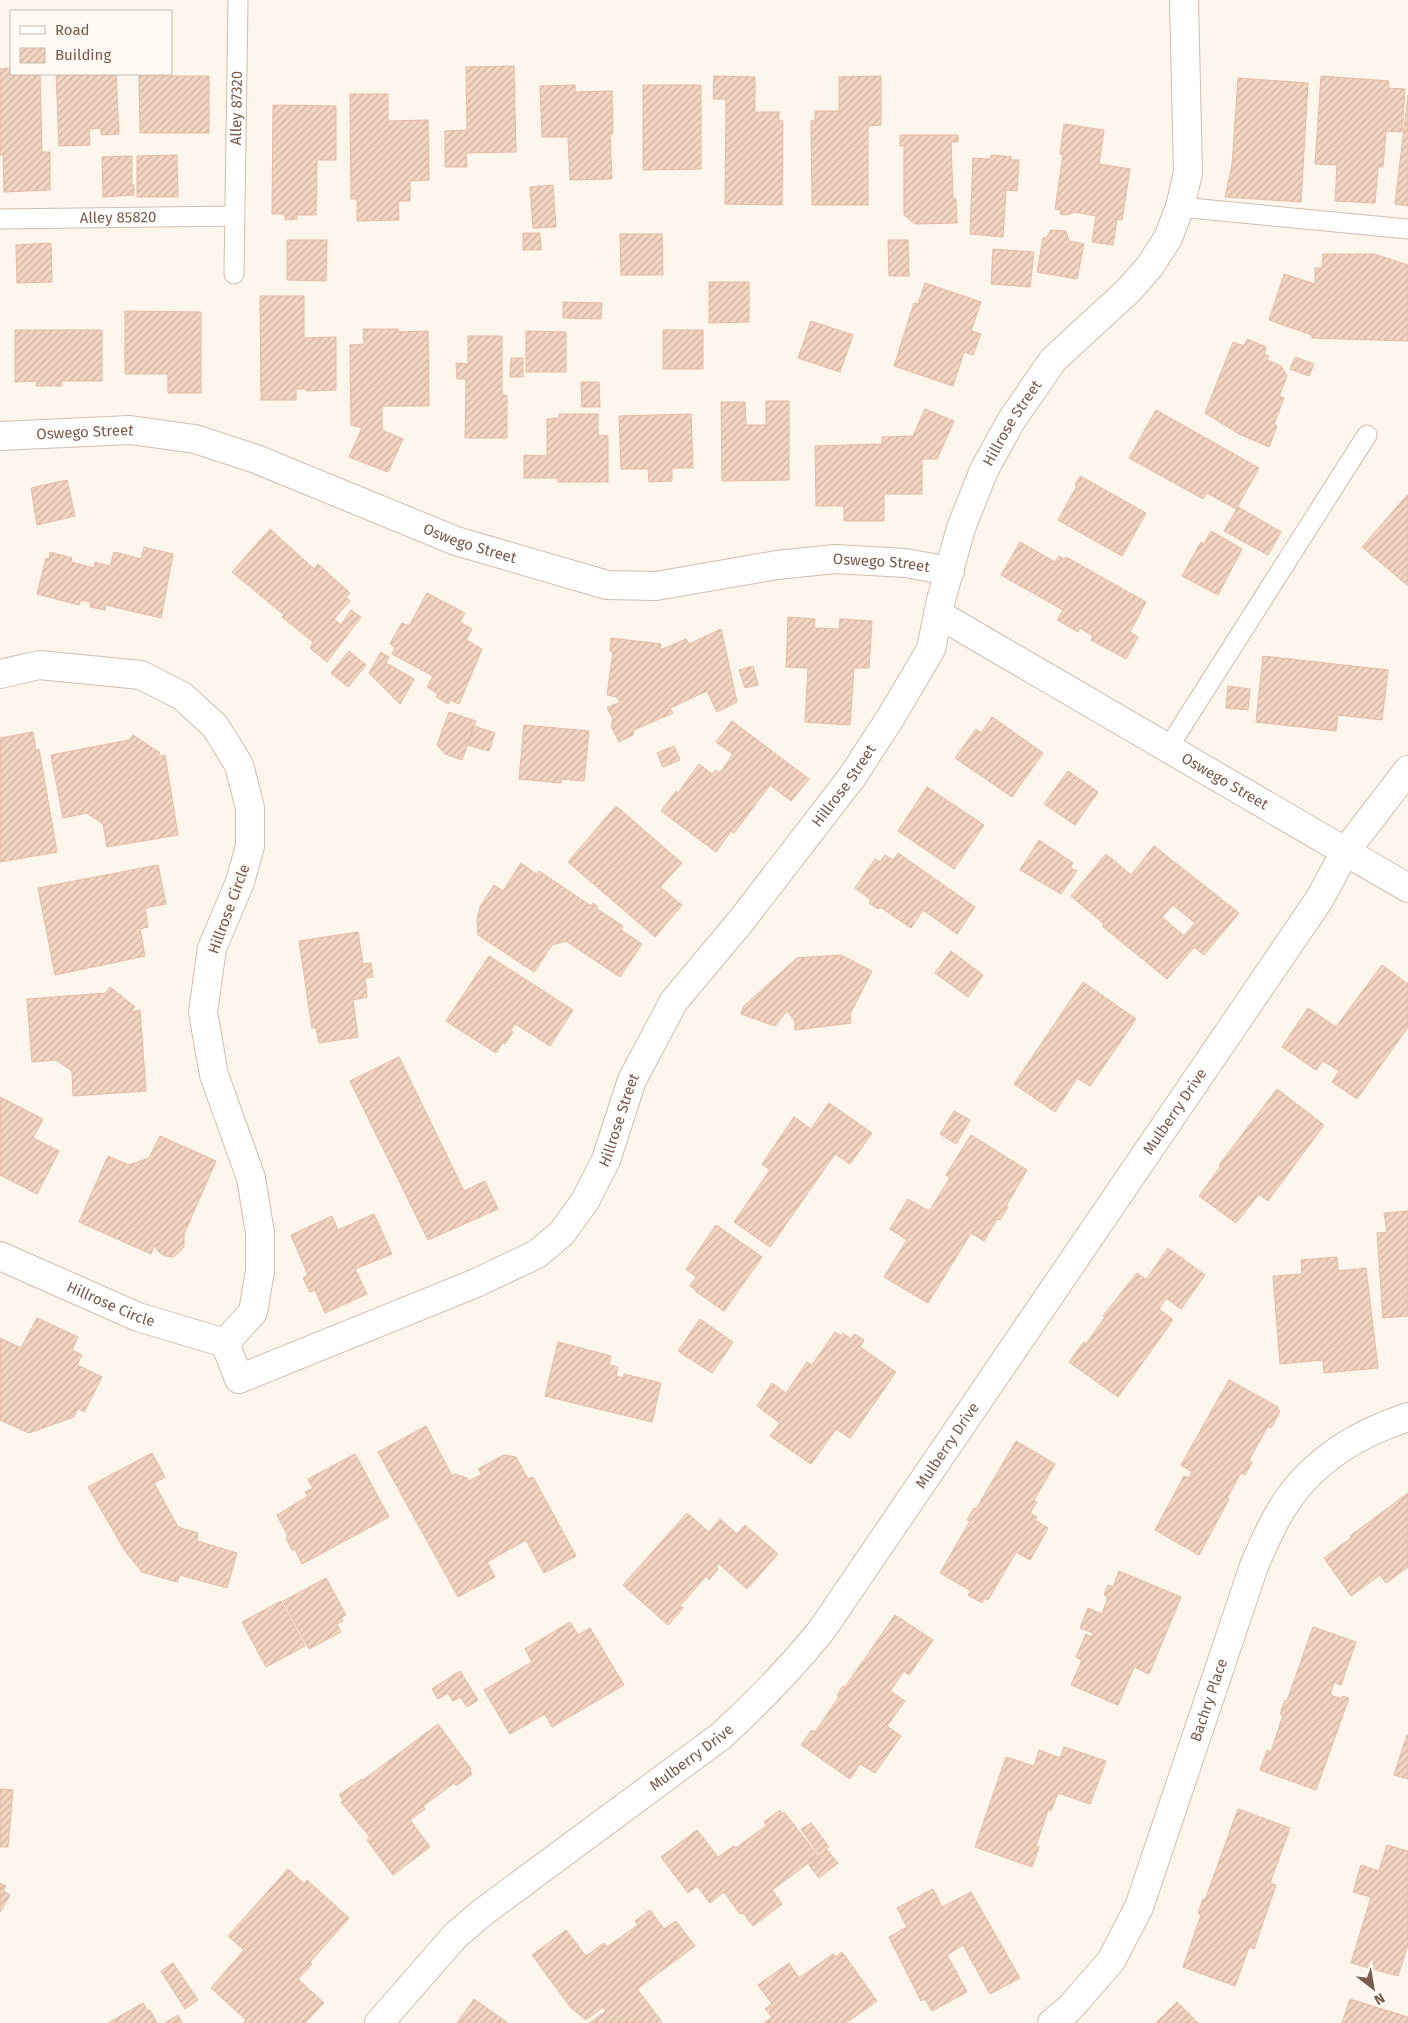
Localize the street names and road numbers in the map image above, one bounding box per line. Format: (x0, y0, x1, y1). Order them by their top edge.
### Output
street label: Alley 87320 (227, 71, 246, 145)
street label: Alley 85820 (80, 208, 156, 227)
street label: Hillrose Street (979, 376, 1046, 469)
street label: Oswego Street (36, 421, 135, 443)
street label: Oswego Street (420, 519, 519, 567)
street label: Oswego Street (832, 550, 932, 576)
street label: Hillrose Street (808, 741, 880, 830)
street label: Oswego Street (1178, 749, 1272, 814)
street label: Hillrose Circle (204, 862, 254, 956)
street label: Mulberry Drive (1139, 1065, 1210, 1158)
street label: Hillrose Street (595, 1069, 643, 1170)
street label: Hillrose Circle (64, 1278, 157, 1331)
street label: Mulberry Drive (912, 1399, 983, 1492)
street label: Bachry Place (1186, 1656, 1231, 1744)
street label: Mulberry Drive (646, 1720, 737, 1795)

